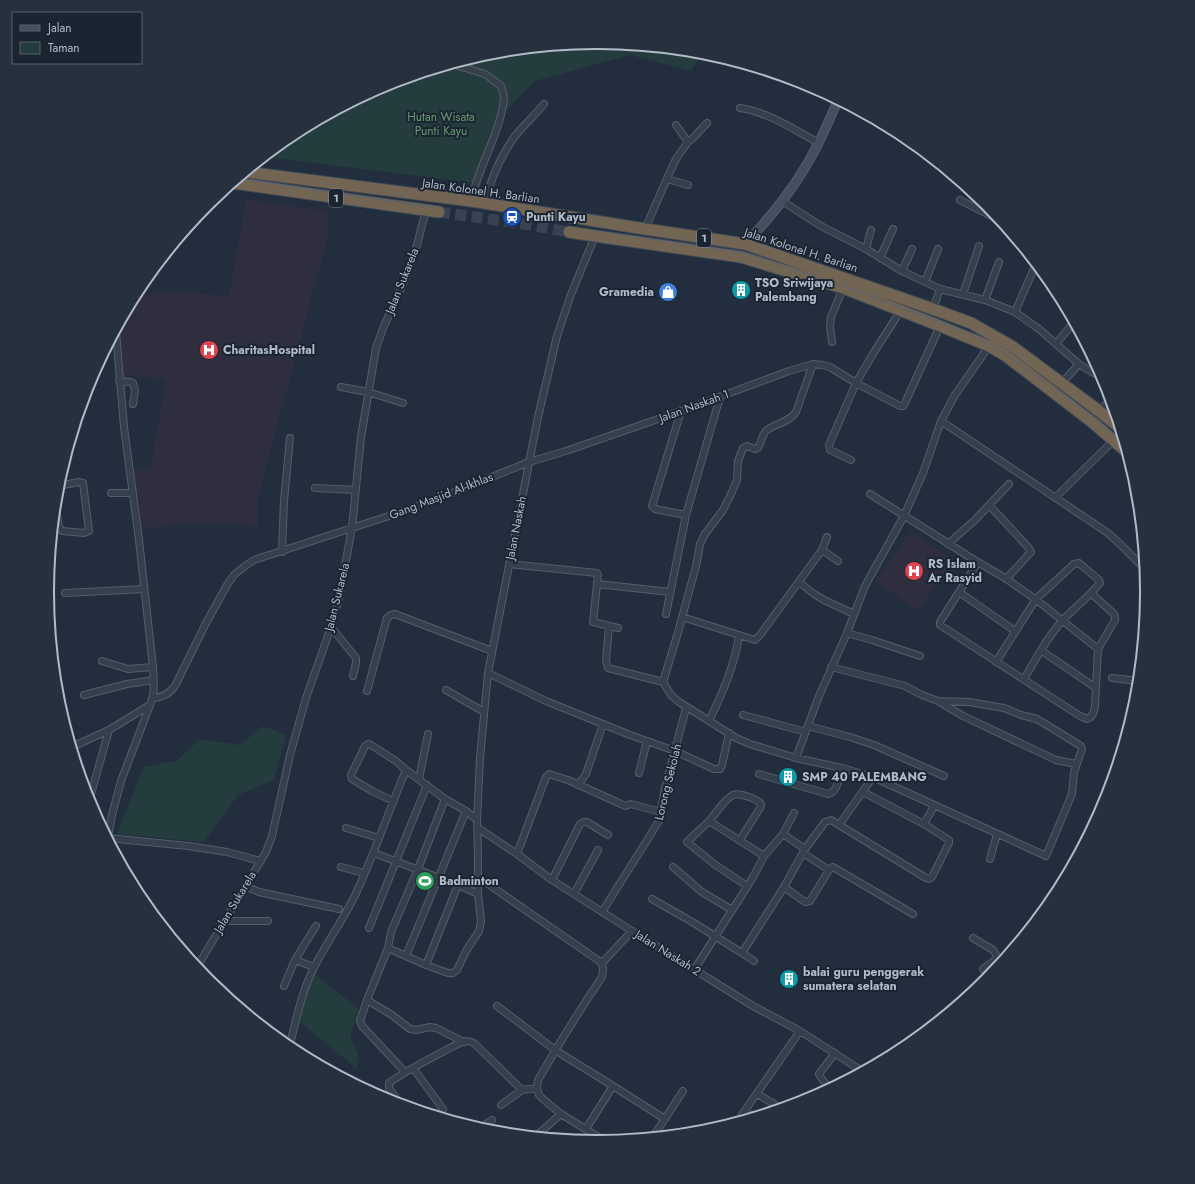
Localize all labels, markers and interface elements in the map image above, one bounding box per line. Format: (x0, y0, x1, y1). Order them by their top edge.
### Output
legend (12, 12, 142, 64)
text: Jalan (46, 19, 71, 37)
text: Taman (48, 39, 80, 57)
park label: Hutan Wisata Punti Kayu (407, 108, 475, 140)
street label: Jalan Kolonel H. Barlian (419, 174, 541, 208)
road number: 1 (329, 189, 343, 207)
station icon: Punti Kayu (501, 206, 523, 228)
place label: Punti Kayu (526, 208, 586, 226)
street label: Jalan Kolonel H. Barlian (740, 223, 860, 277)
road number: 1 (697, 229, 711, 247)
street label: Jalan Sukarela (380, 245, 423, 319)
place label: TSO Sriwijaya Palembang (755, 274, 833, 306)
building icon: TSO Sriwijaya Palembang (730, 279, 752, 301)
shop icon: Gramedia (657, 281, 679, 303)
place label: Gramedia (599, 283, 654, 301)
hospital icon: CharitasHospital (198, 339, 220, 361)
place label: CharitasHospital (223, 341, 315, 359)
street label: Jalan Naskah 1 (655, 385, 732, 428)
street label: Gang Masjid Al-Ikhlas (387, 468, 496, 524)
street label: Jalan Naskah (501, 495, 531, 563)
place label: RS Islam Ar Rasyid (927, 555, 982, 587)
hospital icon: RS Islam Ar Rasyid (903, 560, 925, 582)
street label: Jalan Sukarela (319, 561, 354, 635)
street label: Lorong Sekolah (650, 742, 686, 822)
building icon: SMP 40 PALEMBANG (777, 766, 799, 788)
place label: SMP 40 PALEMBANG (802, 768, 927, 786)
street label: Jalan Sukarela (208, 867, 261, 938)
sports icon: Badminton (414, 870, 436, 892)
place label: Badminton (439, 872, 499, 890)
street label: Jalan Naskah 2 (630, 924, 705, 981)
place label: balai guru penggerak sumatera selatan (803, 963, 924, 995)
building icon: balai guru penggerak sumatera selatan (778, 968, 800, 990)

